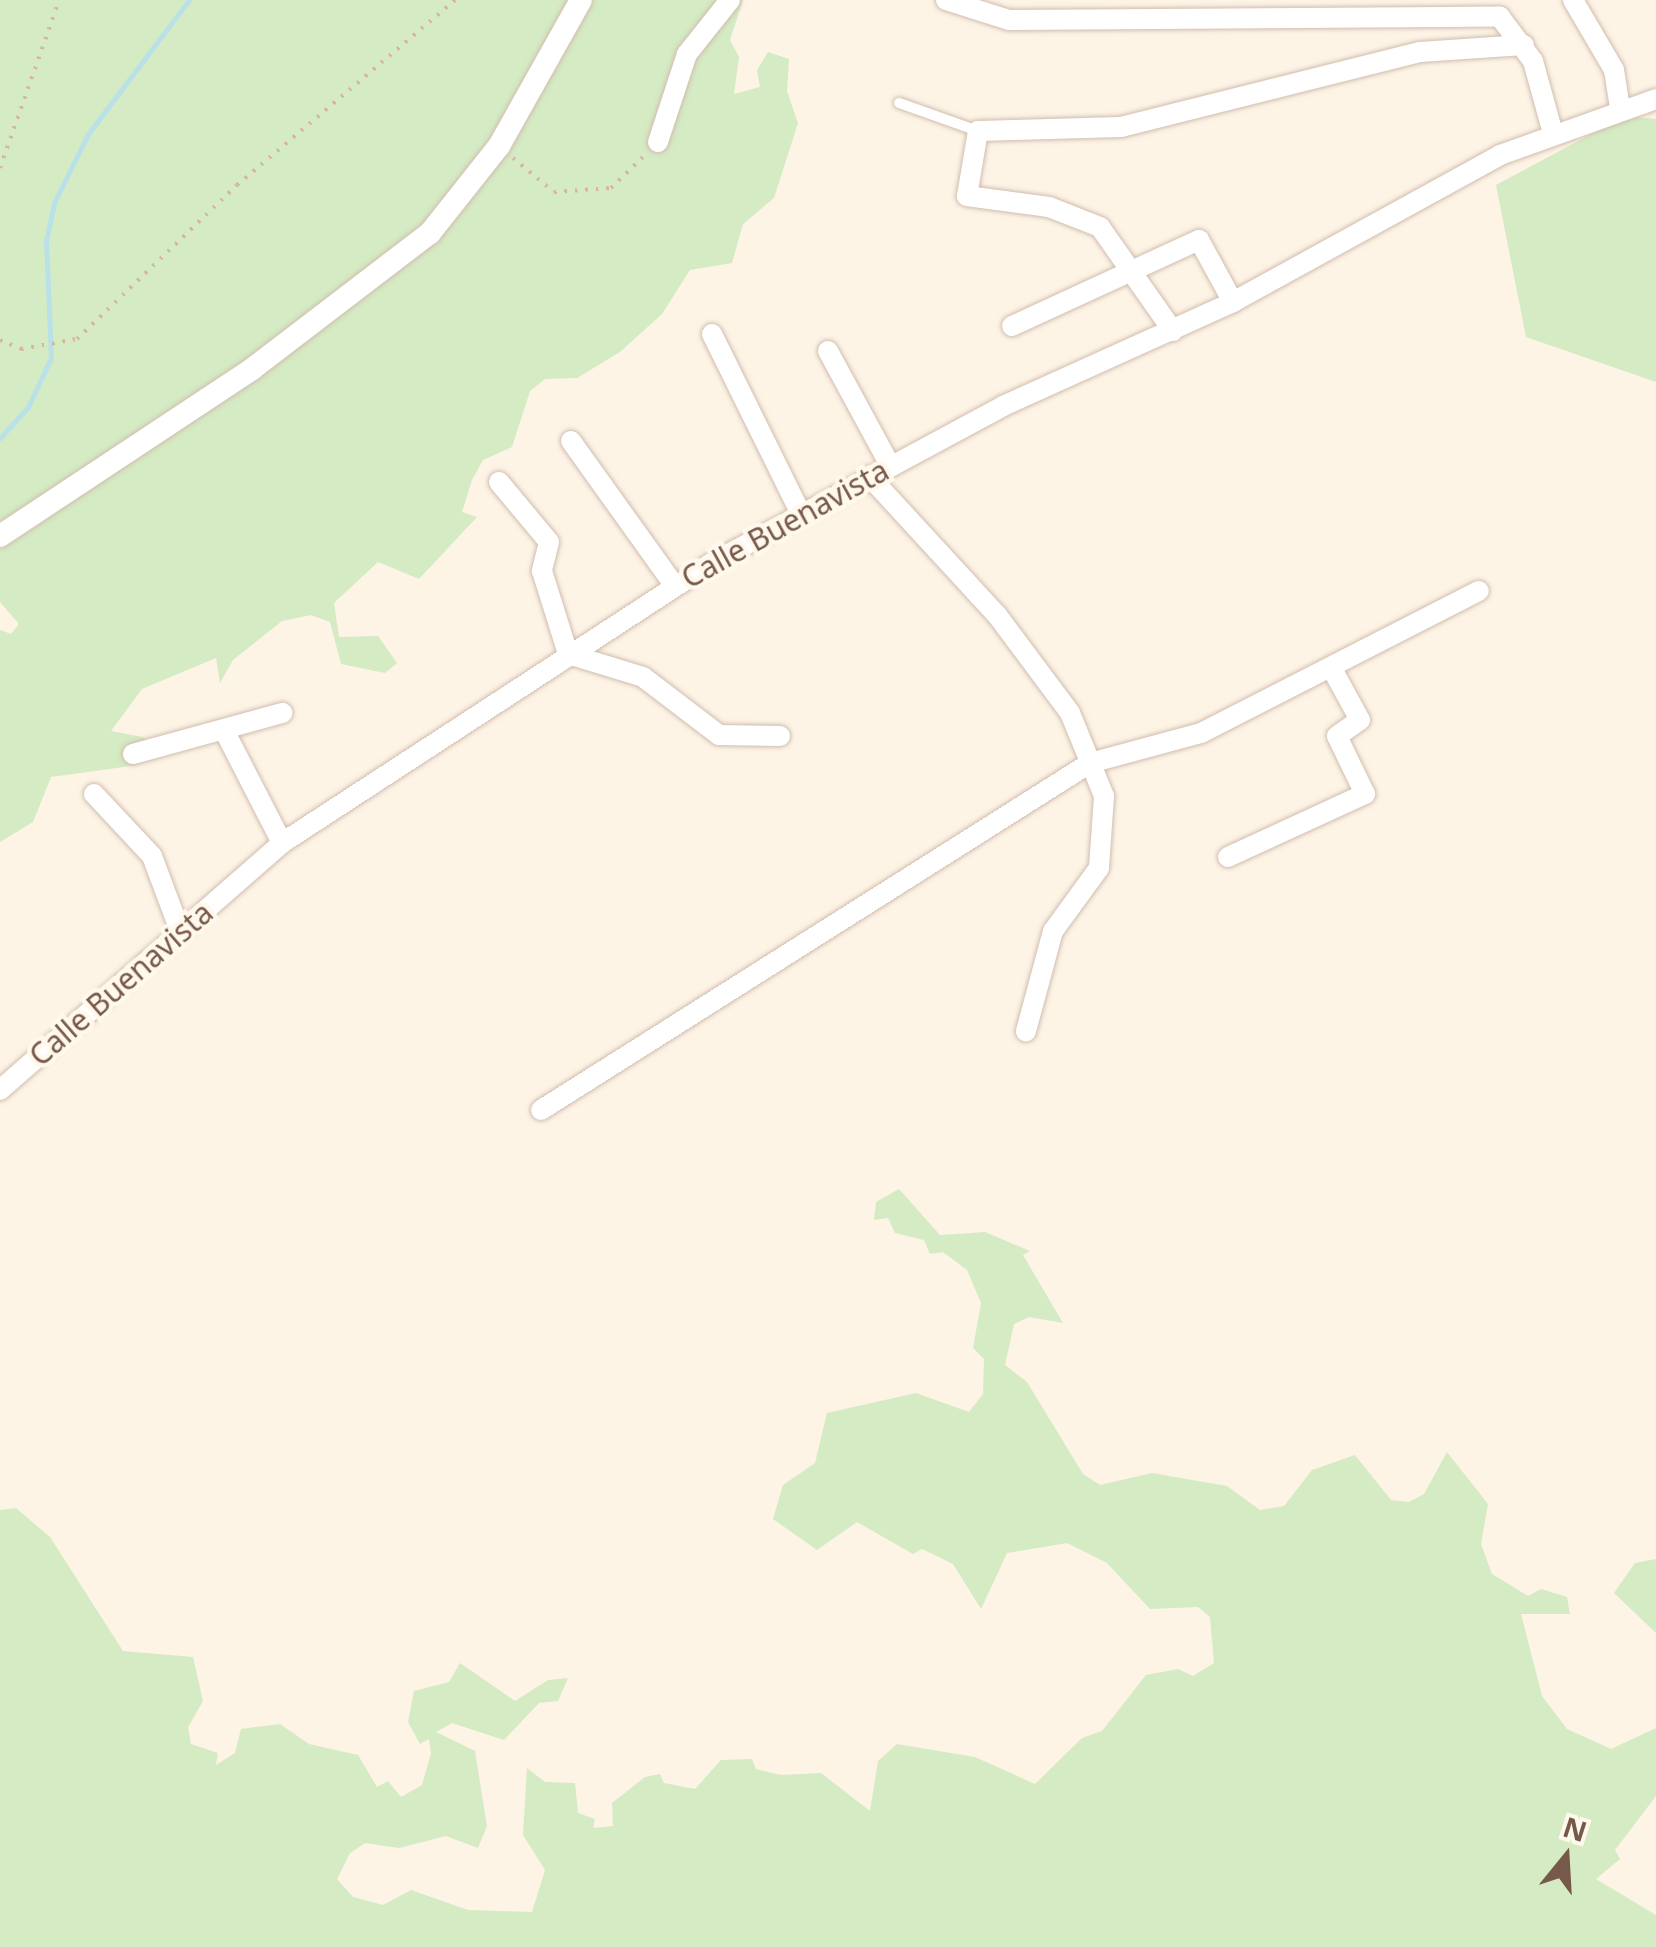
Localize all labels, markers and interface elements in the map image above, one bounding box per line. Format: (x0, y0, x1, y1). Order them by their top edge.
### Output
street label: Calle Buenavista (675, 452, 895, 596)
street label: Calle Buenavista (22, 895, 220, 1073)
north arrow (1516, 1807, 1616, 1907)
text: N (1559, 1807, 1592, 1850)

